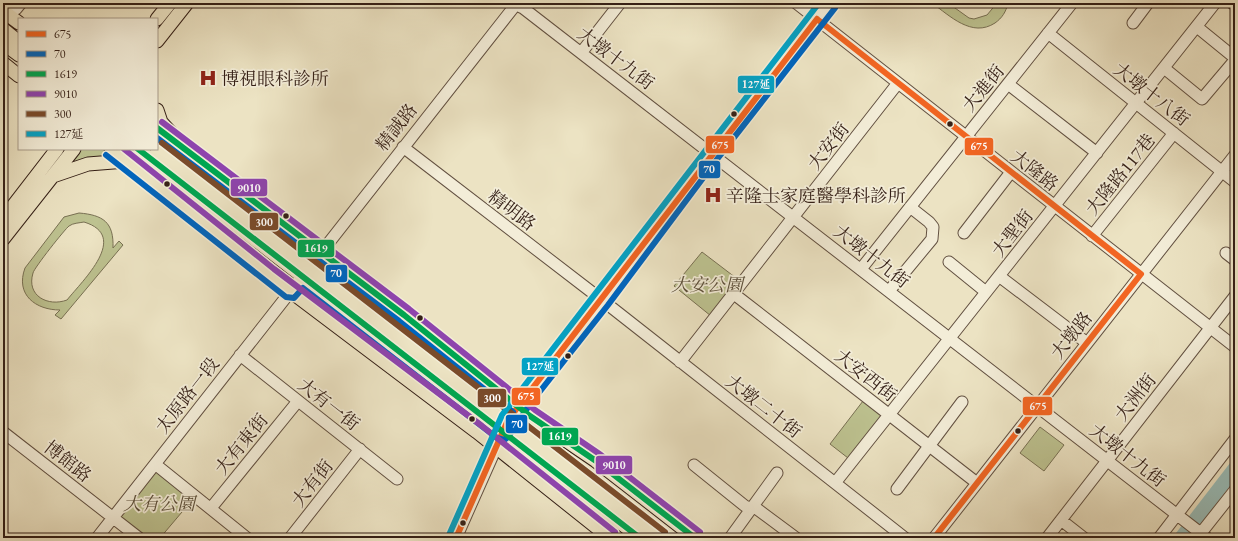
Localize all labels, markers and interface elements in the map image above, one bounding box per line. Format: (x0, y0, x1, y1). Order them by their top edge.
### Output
legend (18, 18, 158, 150)
street label: 大墩十九街 (573, 22, 659, 94)
text: 675 (54, 26, 72, 42)
text: 70 (54, 46, 66, 62)
street label: 大墩十八街 (1109, 57, 1195, 131)
street label: 大進街 (957, 60, 1009, 116)
text: 1619 (54, 66, 77, 82)
place label: 博視眼科診所 (221, 67, 329, 90)
hospital icon: 博視眼科診所 (198, 68, 218, 88)
line badge: 127延 (737, 75, 775, 94)
text: 127延 (742, 77, 770, 91)
text: 9010 (54, 86, 77, 102)
street label: 精誠路 (370, 99, 422, 155)
text: 300 (54, 106, 72, 122)
unlabelled marker (729, 109, 739, 119)
street label: 大安街 (802, 118, 854, 174)
unlabelled marker (945, 119, 955, 129)
text: 127延 (54, 126, 83, 142)
street label: 大隆路117巷 (1080, 129, 1160, 219)
line badge: 675 (705, 135, 735, 154)
line badge: 675 (964, 137, 994, 156)
text: 675 (711, 138, 729, 152)
text: 675 (970, 139, 988, 153)
street label: 大隆路 (1007, 144, 1063, 196)
line badge: 70 (698, 160, 721, 179)
text: 70 (703, 162, 715, 176)
line badge: 9010 (230, 178, 268, 197)
unlabelled marker (162, 179, 172, 189)
text: 9010 (237, 181, 261, 195)
place label: 辛隆士家庭醫學科診所 (726, 184, 906, 207)
street label: 精明路 (484, 185, 540, 235)
hospital icon: 辛隆士家庭醫學科診所 (703, 185, 723, 205)
street label: 大聖街 (986, 205, 1038, 261)
unlabelled marker (281, 211, 291, 221)
line badge: 300 (249, 212, 279, 231)
text: 300 (255, 215, 273, 229)
street label: 大墩十九街 (829, 219, 915, 293)
line badge: 1619 (297, 239, 335, 258)
text: 1619 (304, 241, 328, 255)
line badge: 70 (325, 264, 348, 283)
text: 70 (330, 266, 342, 280)
park label: 大安公園 (671, 273, 746, 296)
street label: 大墩路 (1045, 307, 1097, 363)
unlabelled marker (415, 313, 425, 323)
street label: 大安西街 (831, 344, 901, 406)
unlabelled marker (563, 351, 573, 361)
street label: 太原路一段 (150, 352, 224, 438)
line badge: 127延 (521, 357, 559, 376)
text: 127延 (526, 359, 554, 373)
street label: 大墩二十街 (721, 369, 807, 443)
street label: 大洲街 (1109, 369, 1161, 425)
street label: 大有一街 (294, 373, 364, 435)
line badge: 675 (511, 387, 541, 406)
line badge: 300 (477, 388, 507, 408)
text: 675 (517, 389, 535, 403)
text: 300 (483, 391, 501, 405)
line badge: 675 (1022, 396, 1053, 416)
text: 675 (1029, 399, 1047, 413)
street label: 大有東街 (209, 409, 273, 479)
unlabelled marker (467, 414, 477, 424)
line badge: 70 (505, 414, 528, 434)
text: 70 (511, 417, 523, 431)
street label: 大墩十九街 (1085, 418, 1171, 492)
unlabelled marker (1013, 426, 1023, 436)
line badge: 1619 (541, 427, 579, 446)
text: 1619 (548, 429, 572, 443)
street label: 博館路 (40, 435, 96, 487)
street label: 大有街 (286, 455, 338, 511)
line badge: 9010 (595, 455, 633, 475)
text: 9010 (602, 458, 626, 472)
park label: 大有公園 (123, 492, 198, 515)
unlabelled marker (458, 518, 468, 528)

